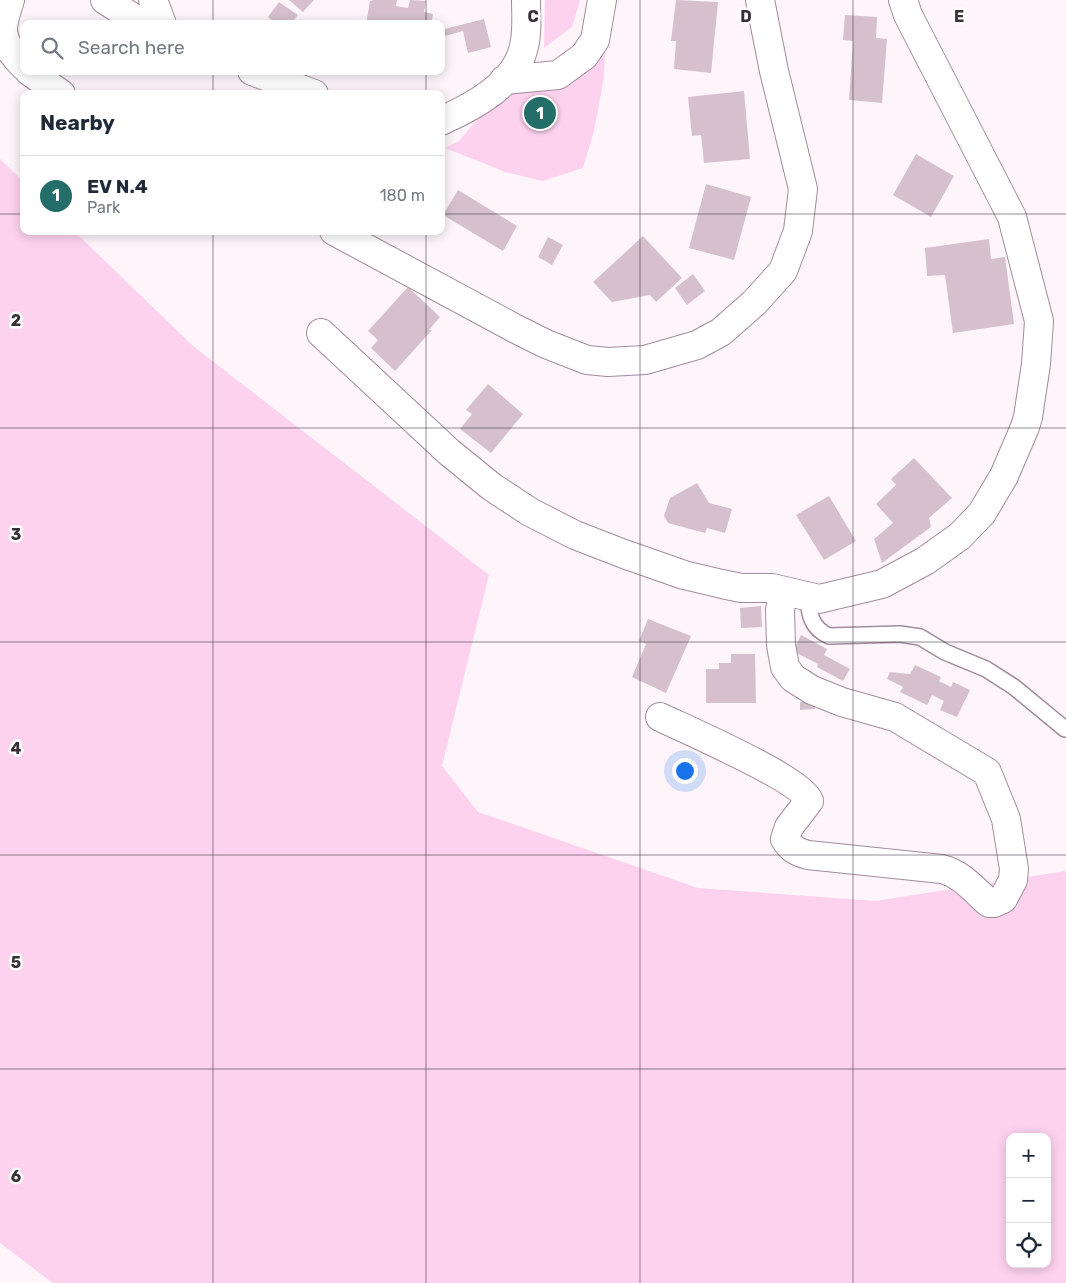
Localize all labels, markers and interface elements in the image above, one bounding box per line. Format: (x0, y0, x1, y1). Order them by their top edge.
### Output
text: C (527, 7, 539, 26)
text: D (740, 7, 752, 26)
text: E (954, 7, 964, 26)
search box (20, 20, 445, 75)
icon: search (38, 34, 66, 62)
text: Search here (78, 36, 185, 59)
pin: 1 (524, 94, 556, 132)
text: Nearby (40, 110, 115, 135)
text: EV N.4 (87, 175, 148, 198)
text: 1 (52, 186, 60, 205)
text: 180 m (380, 186, 425, 205)
text: Park (87, 198, 120, 217)
text: 2 (11, 311, 21, 330)
text: 3 (11, 525, 21, 544)
text: 4 (11, 739, 22, 758)
your location (672, 758, 698, 784)
text: 5 (11, 953, 21, 972)
map controls (1006, 1133, 1051, 1268)
button: + (1006, 1133, 1051, 1178)
text: 6 (11, 1167, 21, 1186)
button: − (1006, 1178, 1051, 1223)
button: locate (1006, 1223, 1051, 1268)

